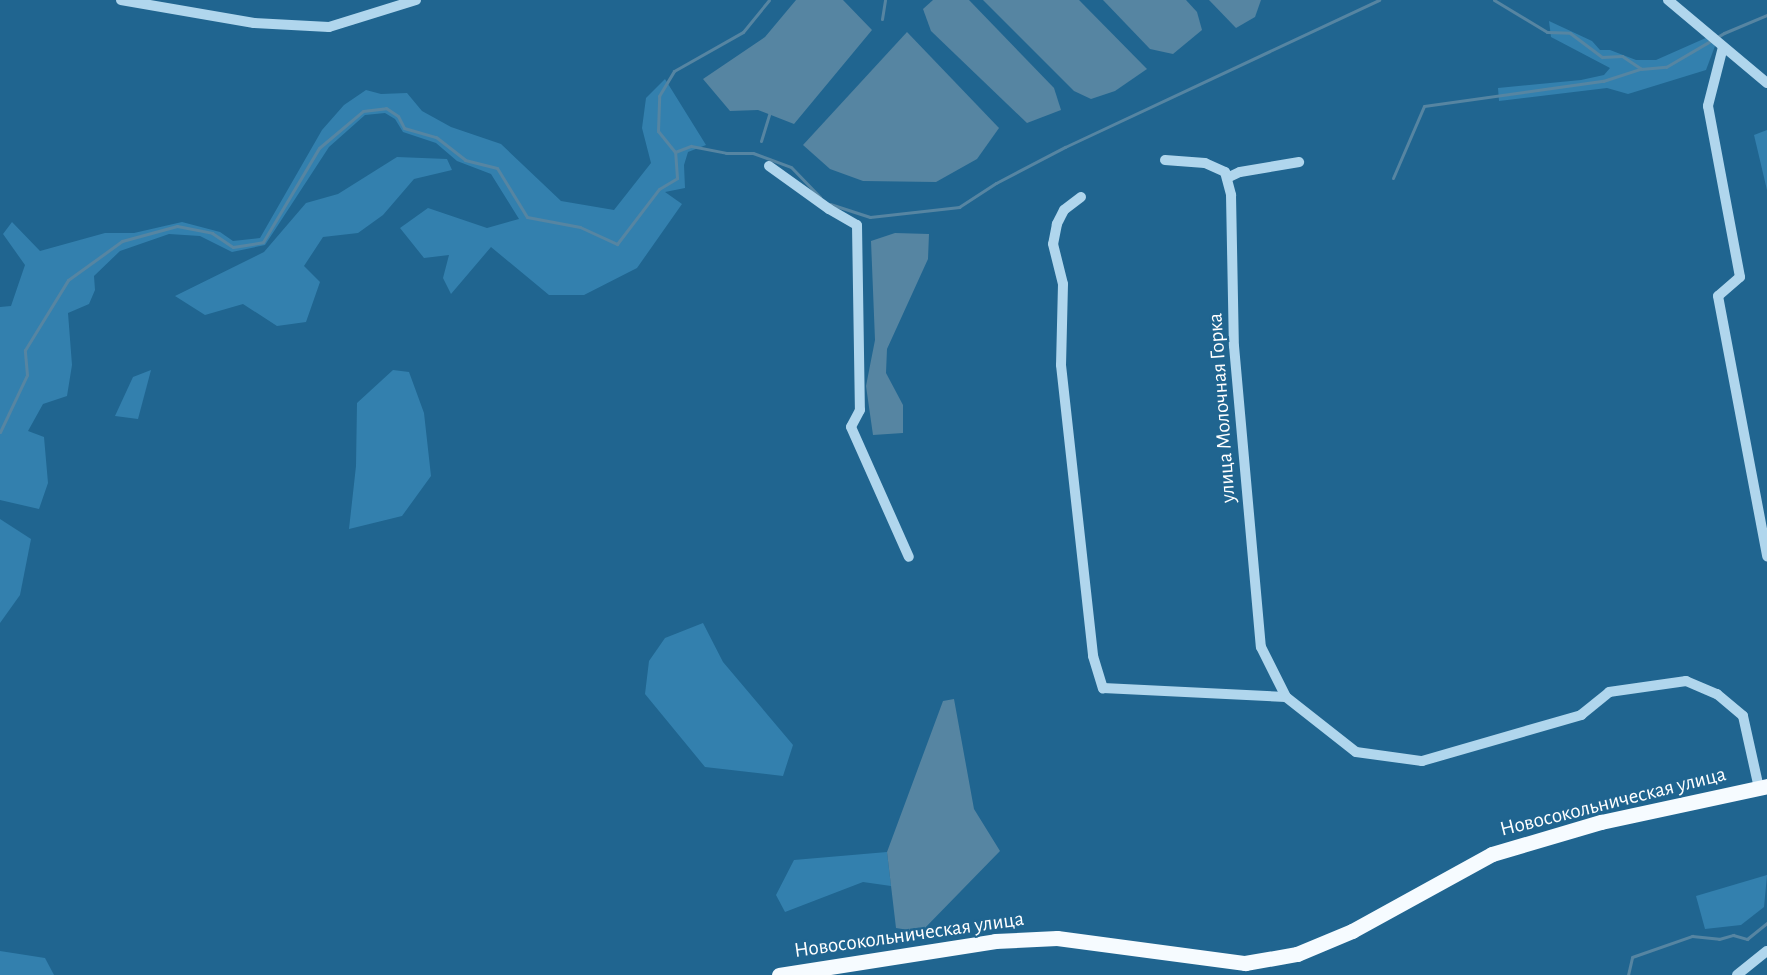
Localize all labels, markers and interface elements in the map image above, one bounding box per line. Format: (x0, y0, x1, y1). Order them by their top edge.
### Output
street label: улица Молочная Горка (1203, 312, 1241, 504)
street label: Новосокольническая улица (1497, 762, 1729, 842)
street label: Новосокольническая улица (792, 906, 1026, 964)

